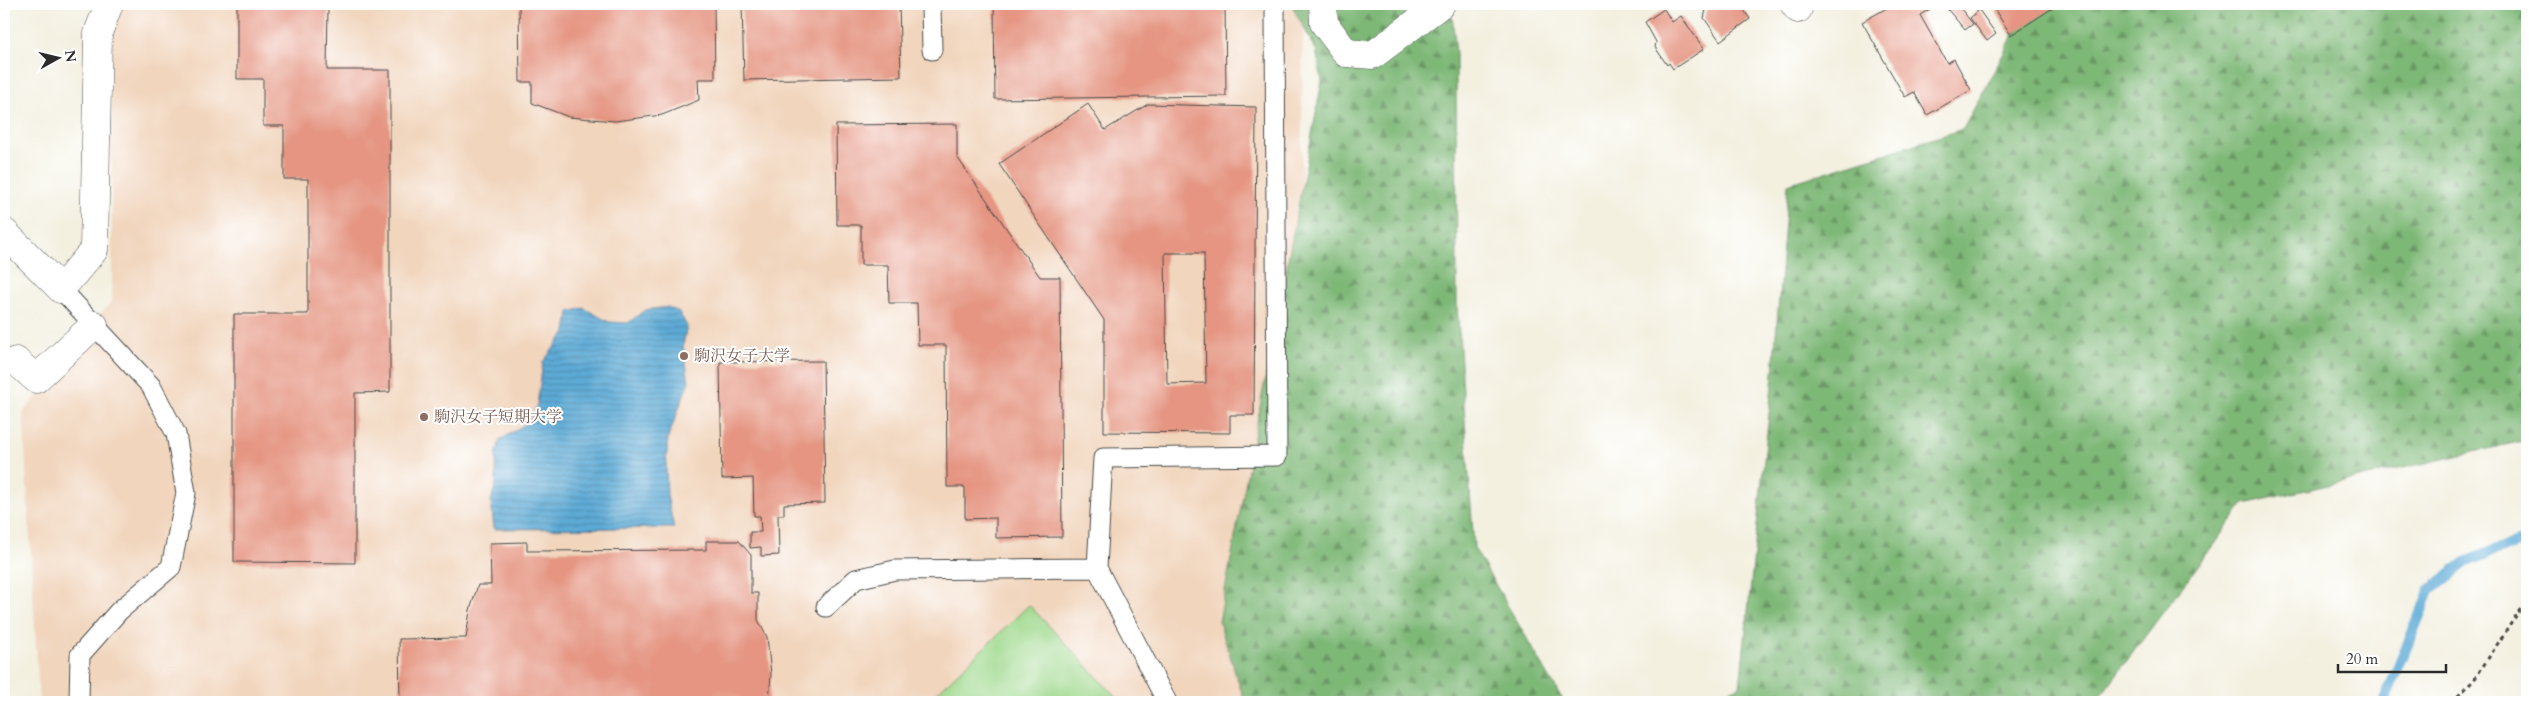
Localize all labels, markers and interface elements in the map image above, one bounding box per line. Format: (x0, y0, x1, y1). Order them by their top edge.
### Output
north arrow (32, 32, 82, 82)
text: N (60, 49, 81, 64)
place label: 駒沢女子大学 (694, 345, 790, 367)
marker: 駒沢女子大学 (678, 350, 690, 362)
place label: 駒沢女子短期大学 (434, 406, 562, 428)
marker: 駒沢女子短期大学 (418, 411, 430, 423)
scale bar (2338, 641, 2446, 673)
text: 20 m (2346, 649, 2378, 669)

